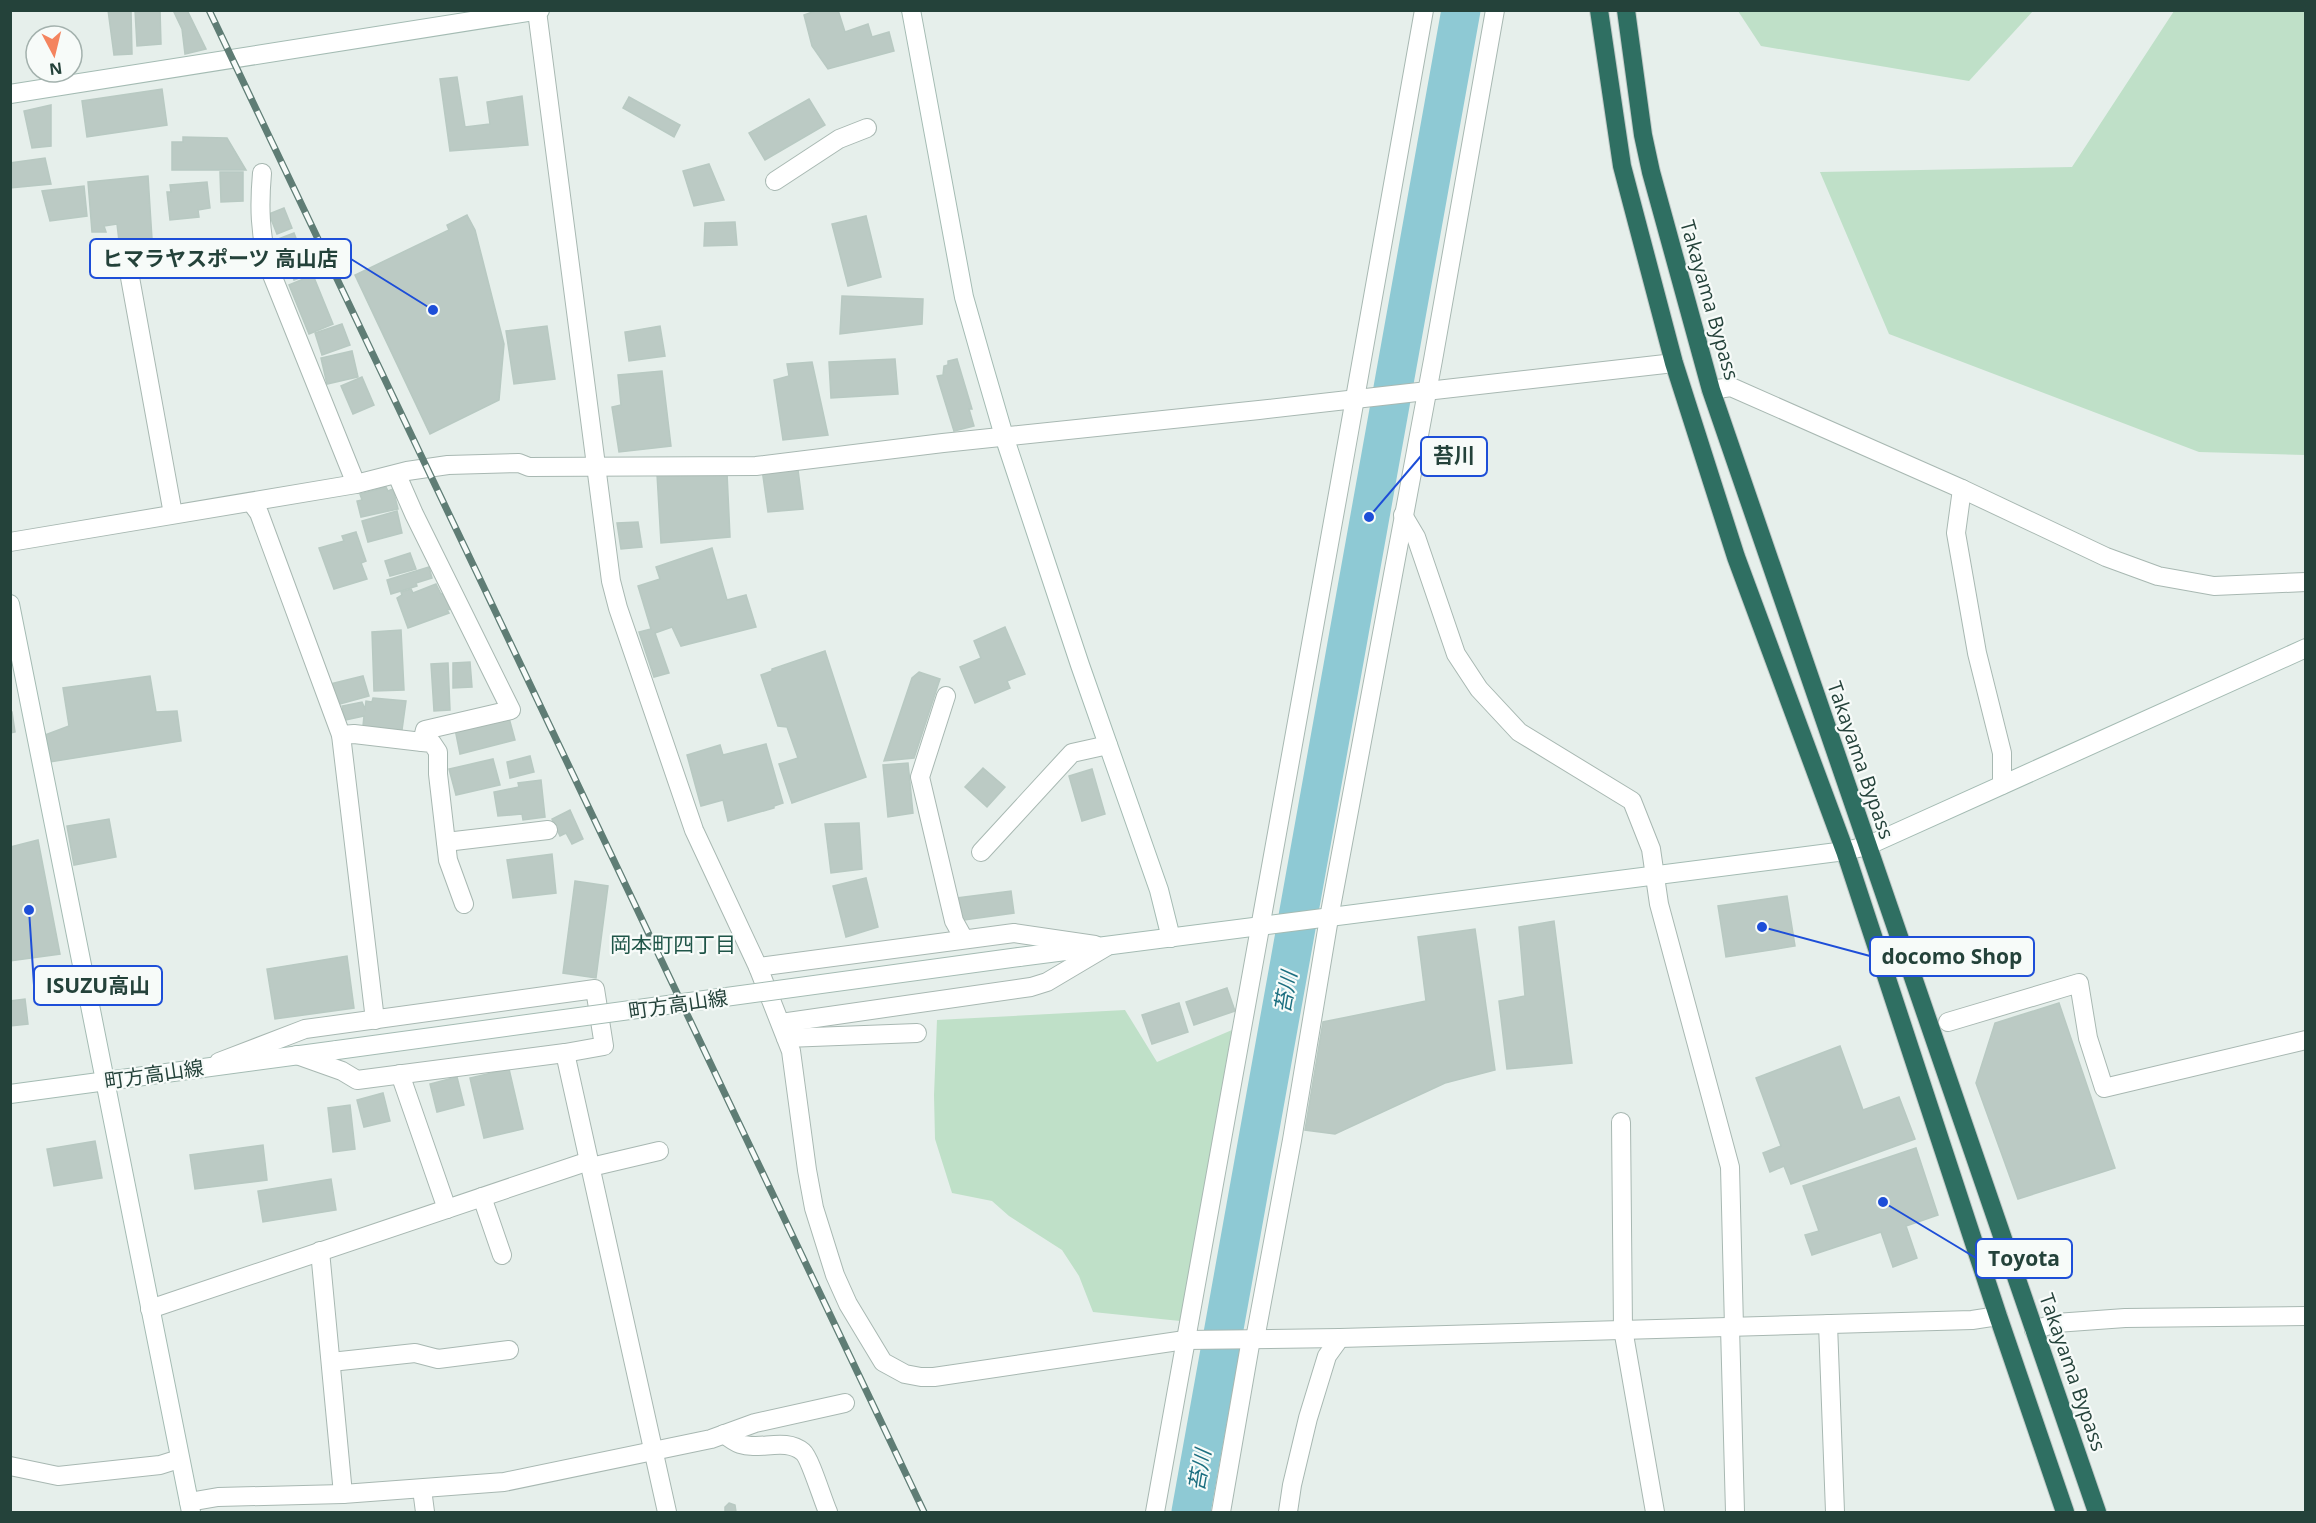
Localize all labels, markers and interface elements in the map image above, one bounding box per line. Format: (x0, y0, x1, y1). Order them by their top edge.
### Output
north arrow (24, 24, 84, 84)
text: N (48, 57, 64, 81)
street label: Takayama Bypass (1674, 217, 1746, 383)
callout: ヒマラヤスポーツ 高山店 (90, 239, 351, 278)
text: ヒマラヤスポーツ 高山店 (102, 244, 338, 272)
callout: 苔川 (1421, 437, 1487, 476)
text: 苔川 (1433, 441, 1475, 469)
street label: Takayama Bypass (1821, 678, 1901, 842)
district label: 岡本町四丁目 (610, 930, 736, 958)
callout: docomo Shop (1870, 937, 2034, 976)
text: docomo Shop (1882, 942, 2022, 970)
callout: ISUZU高山 (34, 966, 162, 1005)
water label: 苔川 (1268, 967, 1303, 1015)
text: ISUZU高山 (46, 971, 150, 999)
street label: 町方高山線 (627, 984, 729, 1024)
street label: 町方高山線 (103, 1054, 205, 1094)
callout: Toyota (1976, 1239, 2072, 1278)
text: Toyota (1988, 1244, 2060, 1272)
street label: Takayama Bypass (2033, 1290, 2113, 1454)
water label: 苔川 (1182, 1445, 1217, 1493)

